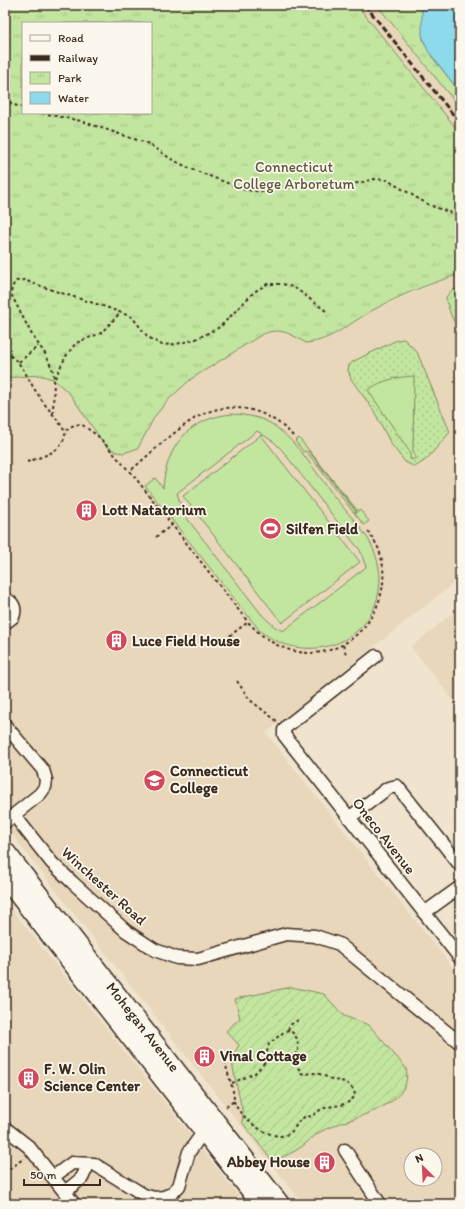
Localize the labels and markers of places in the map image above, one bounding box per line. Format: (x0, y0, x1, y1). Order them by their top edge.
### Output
building icon: Lott Natatorium (74, 497, 100, 523)
place label: Lott Natatorium (102, 501, 207, 519)
sports icon: Silfen Field (258, 516, 284, 542)
place label: Silfen Field (286, 520, 359, 538)
building icon: Luce Field House (104, 628, 130, 654)
place label: Luce Field House (132, 632, 240, 650)
place label: Connecticut College (170, 762, 249, 798)
school or university icon: Connecticut College (141, 767, 167, 793)
building icon: Vinal Cottage (192, 1043, 218, 1069)
place label: Vinal Cottage (220, 1047, 307, 1066)
place label: F. W. Olin Science Center (44, 1060, 141, 1095)
building icon: F. W. Olin Science Center (16, 1065, 42, 1091)
building icon: Abbey House (312, 1149, 338, 1175)
place label: Abbey House (226, 1153, 310, 1172)

